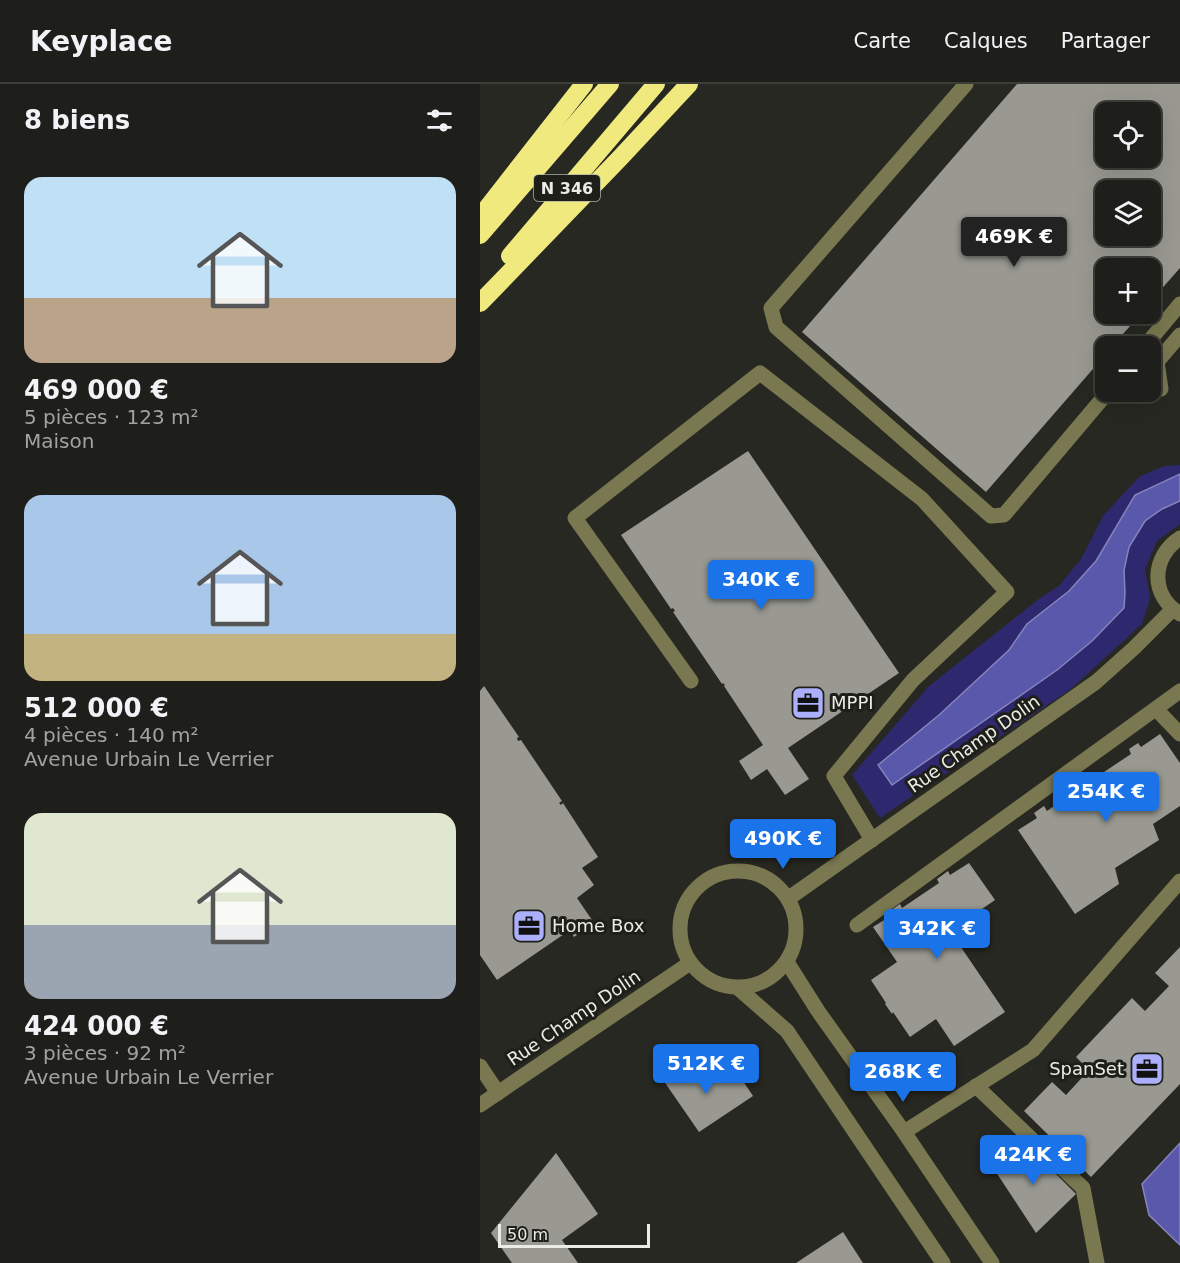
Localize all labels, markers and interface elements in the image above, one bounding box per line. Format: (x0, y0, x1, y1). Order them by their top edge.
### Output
text: Keyplace (30, 25, 173, 58)
text: Carte (854, 29, 911, 53)
text: Calques (944, 29, 1028, 53)
text: Partager (1061, 29, 1150, 53)
map controls (1095, 102, 1161, 402)
button: locate (1095, 102, 1161, 168)
icon: filters (423, 104, 456, 137)
text: 8 biens (24, 105, 130, 135)
road number: N 346 (534, 175, 600, 201)
button: layers (1095, 180, 1161, 246)
icon: home (186, 216, 294, 324)
pin: 469K € (965, 217, 1063, 268)
text: 469K € (975, 224, 1053, 248)
button: + (1095, 258, 1161, 324)
button: − (1095, 336, 1161, 402)
text: 469 000 € (24, 375, 169, 405)
text: 5 pièces · 123 m² (24, 405, 198, 429)
text: Maison (24, 429, 94, 453)
icon: home (186, 534, 294, 642)
pin: 340K € (712, 560, 810, 611)
text: 340K € (722, 567, 800, 591)
office icon: MPPI (790, 685, 826, 721)
street label: Rue Champ Dolin (904, 690, 1044, 797)
place label: MPPI (831, 692, 874, 713)
text: 512 000 € (24, 693, 169, 723)
text: 4 pièces · 140 m² (24, 723, 198, 747)
text: Avenue Urbain Le Verrier (24, 747, 273, 771)
pin: 254K € (1057, 772, 1155, 823)
text: 254K € (1067, 779, 1145, 803)
pin: 490K € (734, 819, 832, 870)
text: 490K € (744, 826, 822, 850)
icon: home (186, 852, 294, 960)
office icon: Home Box (511, 908, 547, 944)
pin: 342K € (888, 909, 986, 960)
place label: Home Box (552, 915, 645, 936)
text: 342K € (898, 916, 976, 940)
street label: Rue Champ Dolin (503, 965, 644, 1070)
text: 424 000 € (24, 1011, 169, 1041)
text: 3 pièces · 92 m² (24, 1041, 186, 1065)
pin: 512K € (657, 1044, 755, 1095)
text: 512K € (667, 1051, 745, 1075)
office icon: SpanSet (1129, 1051, 1165, 1087)
pin: 268K € (854, 1052, 952, 1103)
place label: SpanSet (1049, 1058, 1124, 1079)
text: 268K € (864, 1059, 942, 1083)
text: Avenue Urbain Le Verrier (24, 1065, 273, 1089)
pin: 424K € (984, 1135, 1082, 1186)
text: 424K € (994, 1142, 1072, 1166)
scale bar (498, 1221, 650, 1248)
text: 50 m (507, 1225, 548, 1244)

